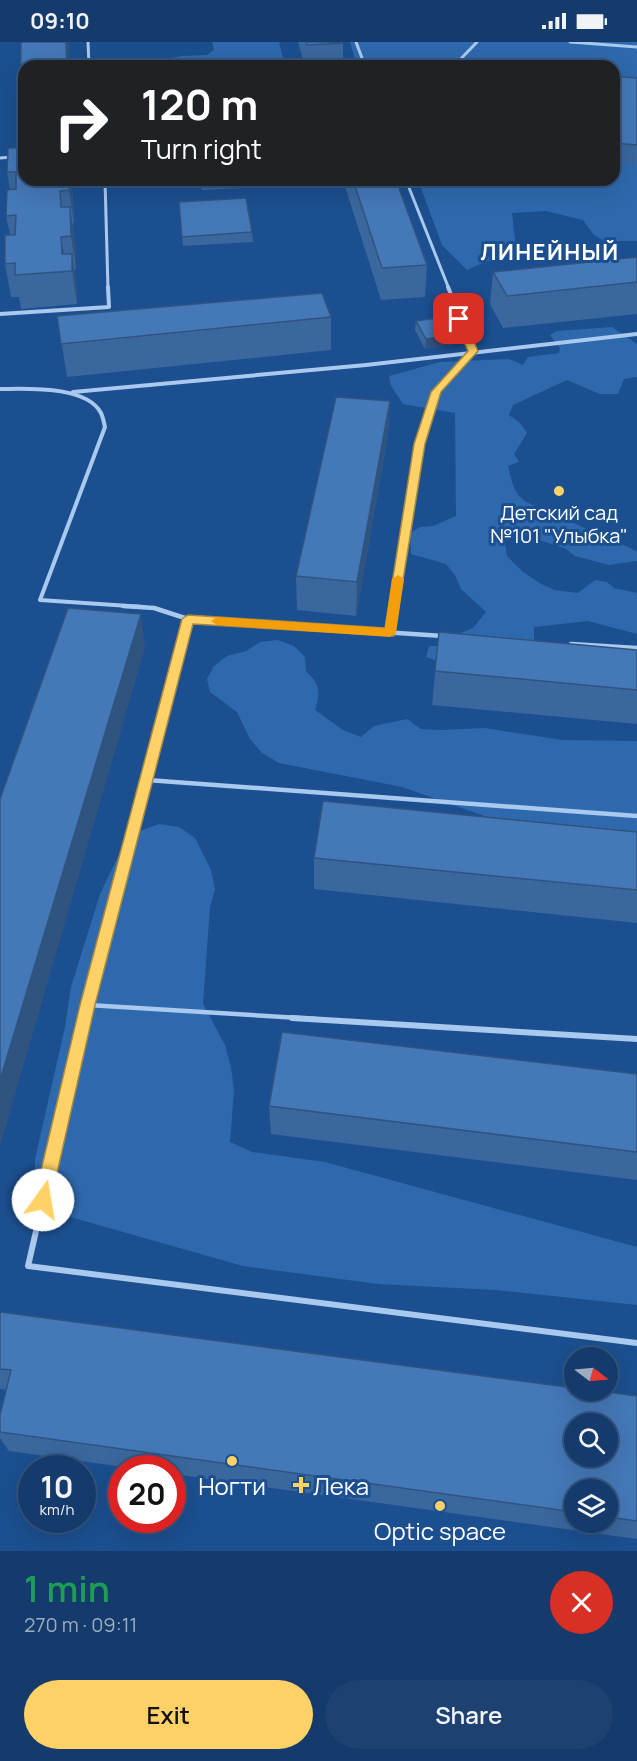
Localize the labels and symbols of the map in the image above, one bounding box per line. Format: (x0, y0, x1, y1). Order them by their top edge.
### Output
district label: ЛИНЕЙНЫЙ (480, 237, 620, 267)
pin (433, 293, 484, 344)
marker: Детский сад №101 "Улыбка" (552, 484, 566, 498)
place label: Детский сад №101 "Улыбка" (490, 499, 628, 549)
position arrow (11, 1168, 75, 1232)
north arrow (564, 1347, 618, 1401)
marker: Ногти (225, 1454, 239, 1468)
speed limit sign: 20 (108, 1455, 186, 1533)
place label: Ногти (198, 1469, 266, 1502)
place label: Лека (313, 1469, 369, 1502)
marker: Лека (294, 1478, 308, 1492)
marker: Optic space (433, 1499, 447, 1513)
place label: Optic space (374, 1514, 506, 1547)

